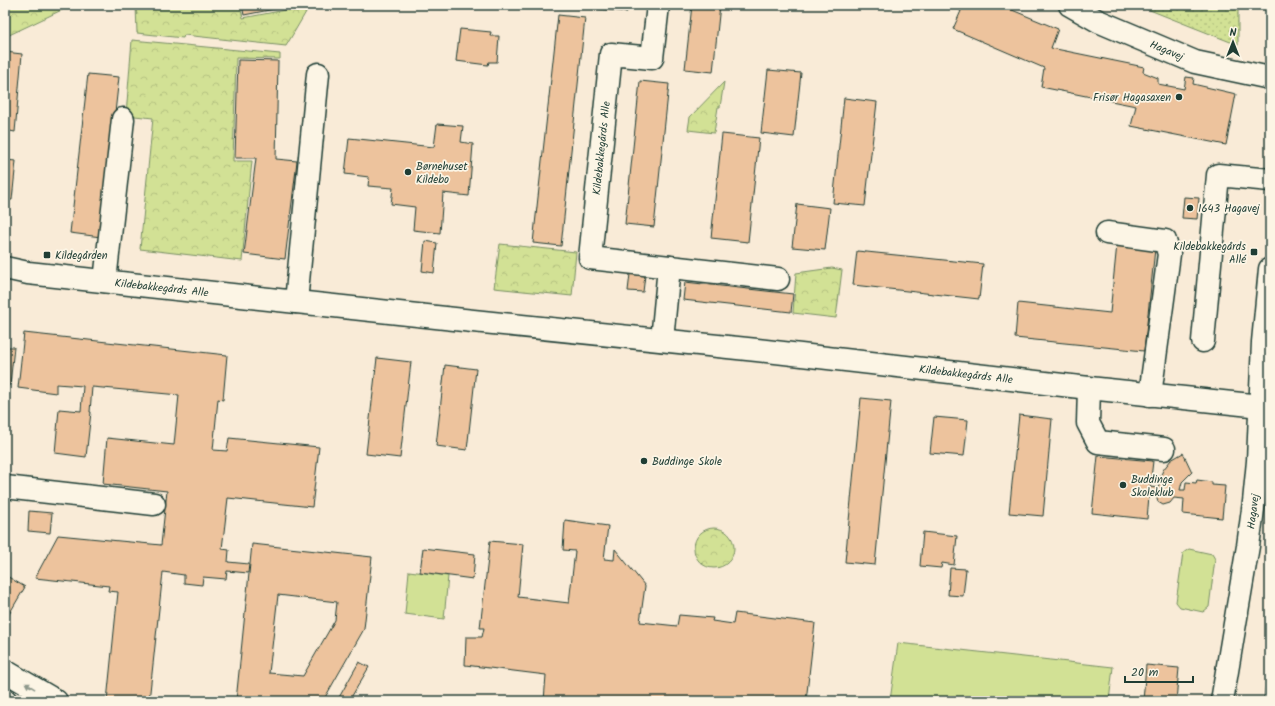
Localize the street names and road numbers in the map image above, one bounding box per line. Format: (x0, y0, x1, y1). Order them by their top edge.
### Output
street label: Hagavej (1147, 36, 1187, 67)
street label: Kildebakkegårds Alle (588, 100, 616, 196)
street label: Kildebakkegårds Alle (114, 274, 209, 302)
street label: Kildebakkegårds Alle (918, 361, 1014, 389)
street label: Hagavej (1242, 492, 1265, 530)

